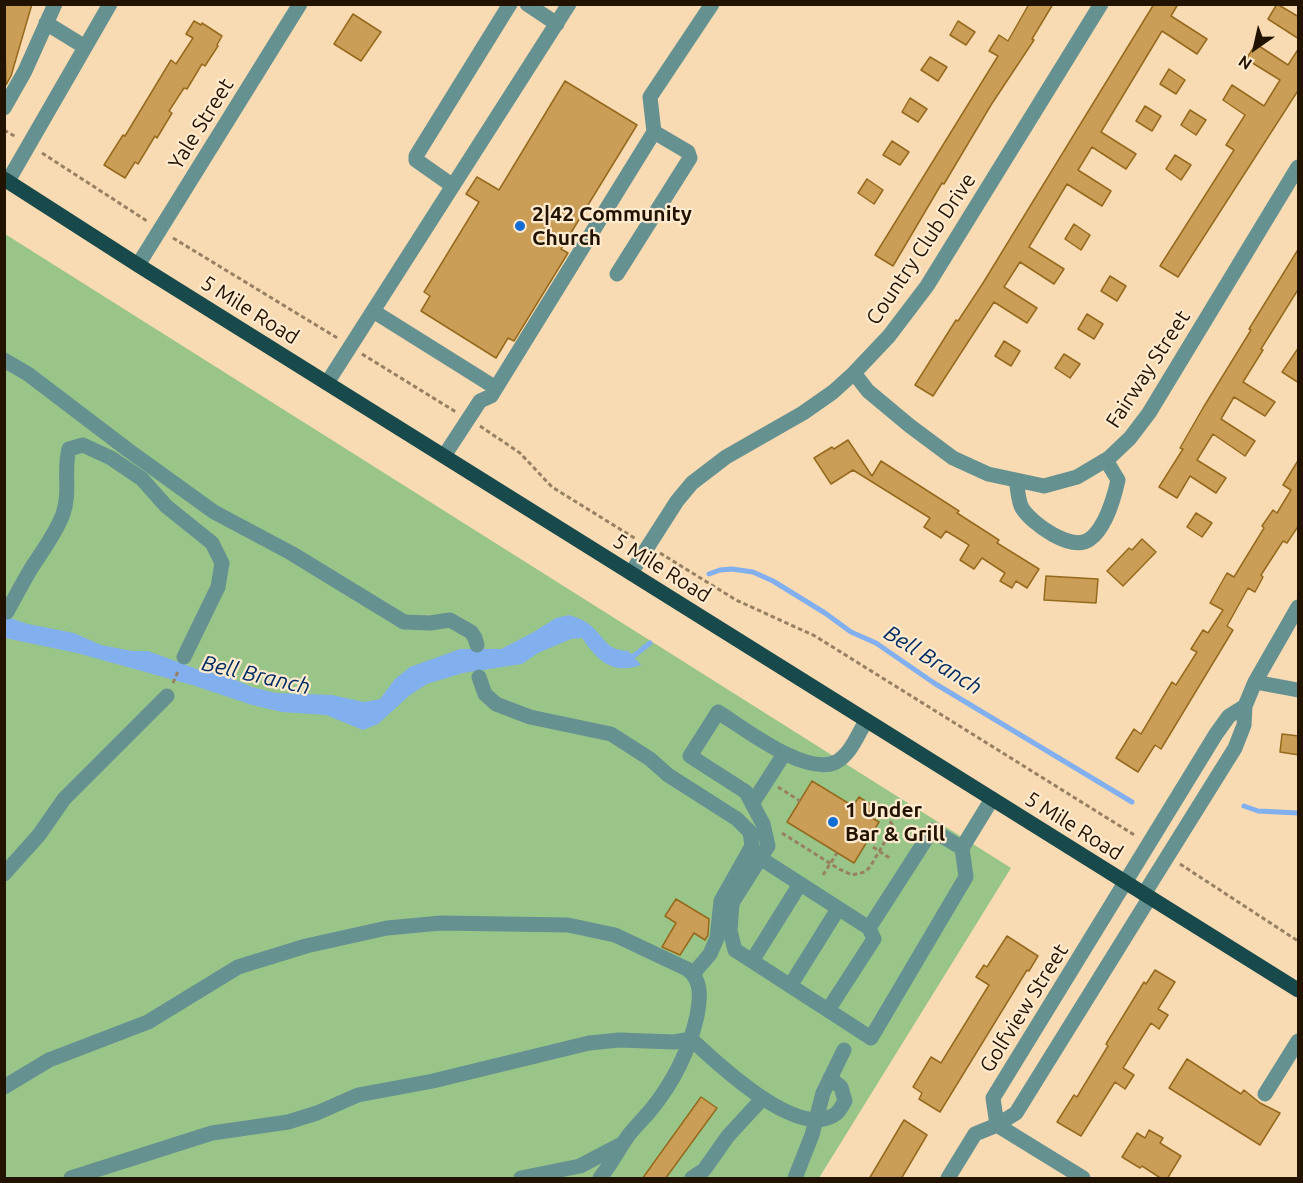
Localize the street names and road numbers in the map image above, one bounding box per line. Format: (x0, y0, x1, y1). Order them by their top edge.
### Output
street label: Yale Street (163, 74, 239, 174)
street label: Country Club Drive (861, 168, 981, 330)
street label: 5 Mile Road (197, 270, 303, 350)
street label: Fairway Street (1101, 305, 1195, 433)
street label: 5 Mile Road (609, 528, 715, 608)
street label: 5 Mile Road (1021, 786, 1127, 866)
street label: Golfview Street (974, 939, 1074, 1077)

